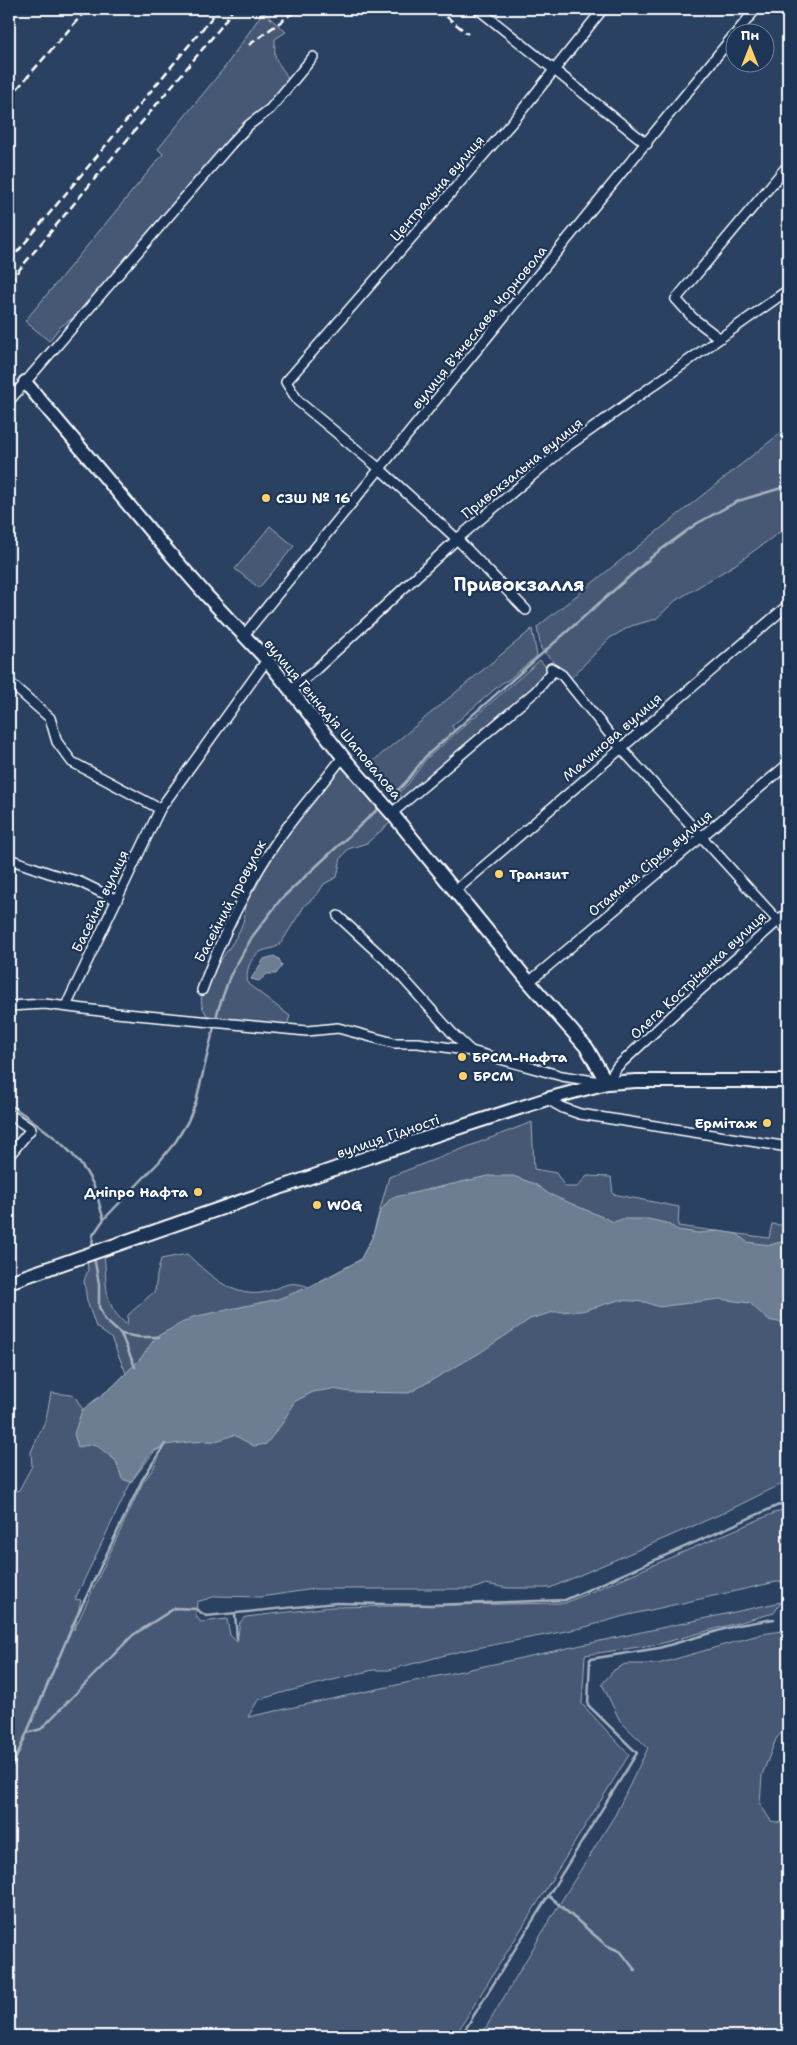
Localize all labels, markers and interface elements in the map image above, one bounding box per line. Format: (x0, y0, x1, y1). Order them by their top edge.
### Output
north arrow (724, 22, 774, 72)
text: Пн (741, 26, 759, 44)
street label: Центральна вулиця (386, 131, 488, 245)
street label: вулиця В'ячеслава Чорновола (407, 241, 551, 413)
street label: Привокзальна вулиця (458, 414, 586, 522)
place label: СЗШ № 16 (276, 489, 350, 507)
marker: СЗШ № 16 (260, 492, 272, 504)
district label: Привокзалля (454, 572, 584, 597)
street label: вулиця Геннадія Шаповалова (260, 635, 406, 803)
street label: Малинова вулиця (559, 689, 665, 785)
street label: Отамана Сірка вулиця (584, 806, 716, 920)
street label: Басейний провулок (190, 836, 270, 965)
street label: Басейна вулиця (67, 847, 133, 955)
place label: Транзит (509, 865, 569, 883)
marker: Транзит (493, 868, 505, 880)
street label: Олега Костріченка вулиця (626, 907, 770, 1043)
place label: БРСМ-Нафта (472, 1048, 568, 1066)
marker: БРСМ-Нафта (456, 1051, 468, 1063)
place label: БРСМ (473, 1067, 514, 1085)
marker: БРСМ (457, 1070, 469, 1082)
street label: вулиця Гідності (334, 1110, 442, 1162)
place label: Ермітаж (695, 1114, 757, 1132)
marker: Ермітаж (761, 1117, 773, 1129)
place label: Дніпро Нафта (84, 1183, 188, 1201)
marker: Дніпро Нафта (192, 1186, 204, 1198)
place label: WOG (327, 1196, 362, 1214)
marker: WOG (311, 1199, 323, 1211)

